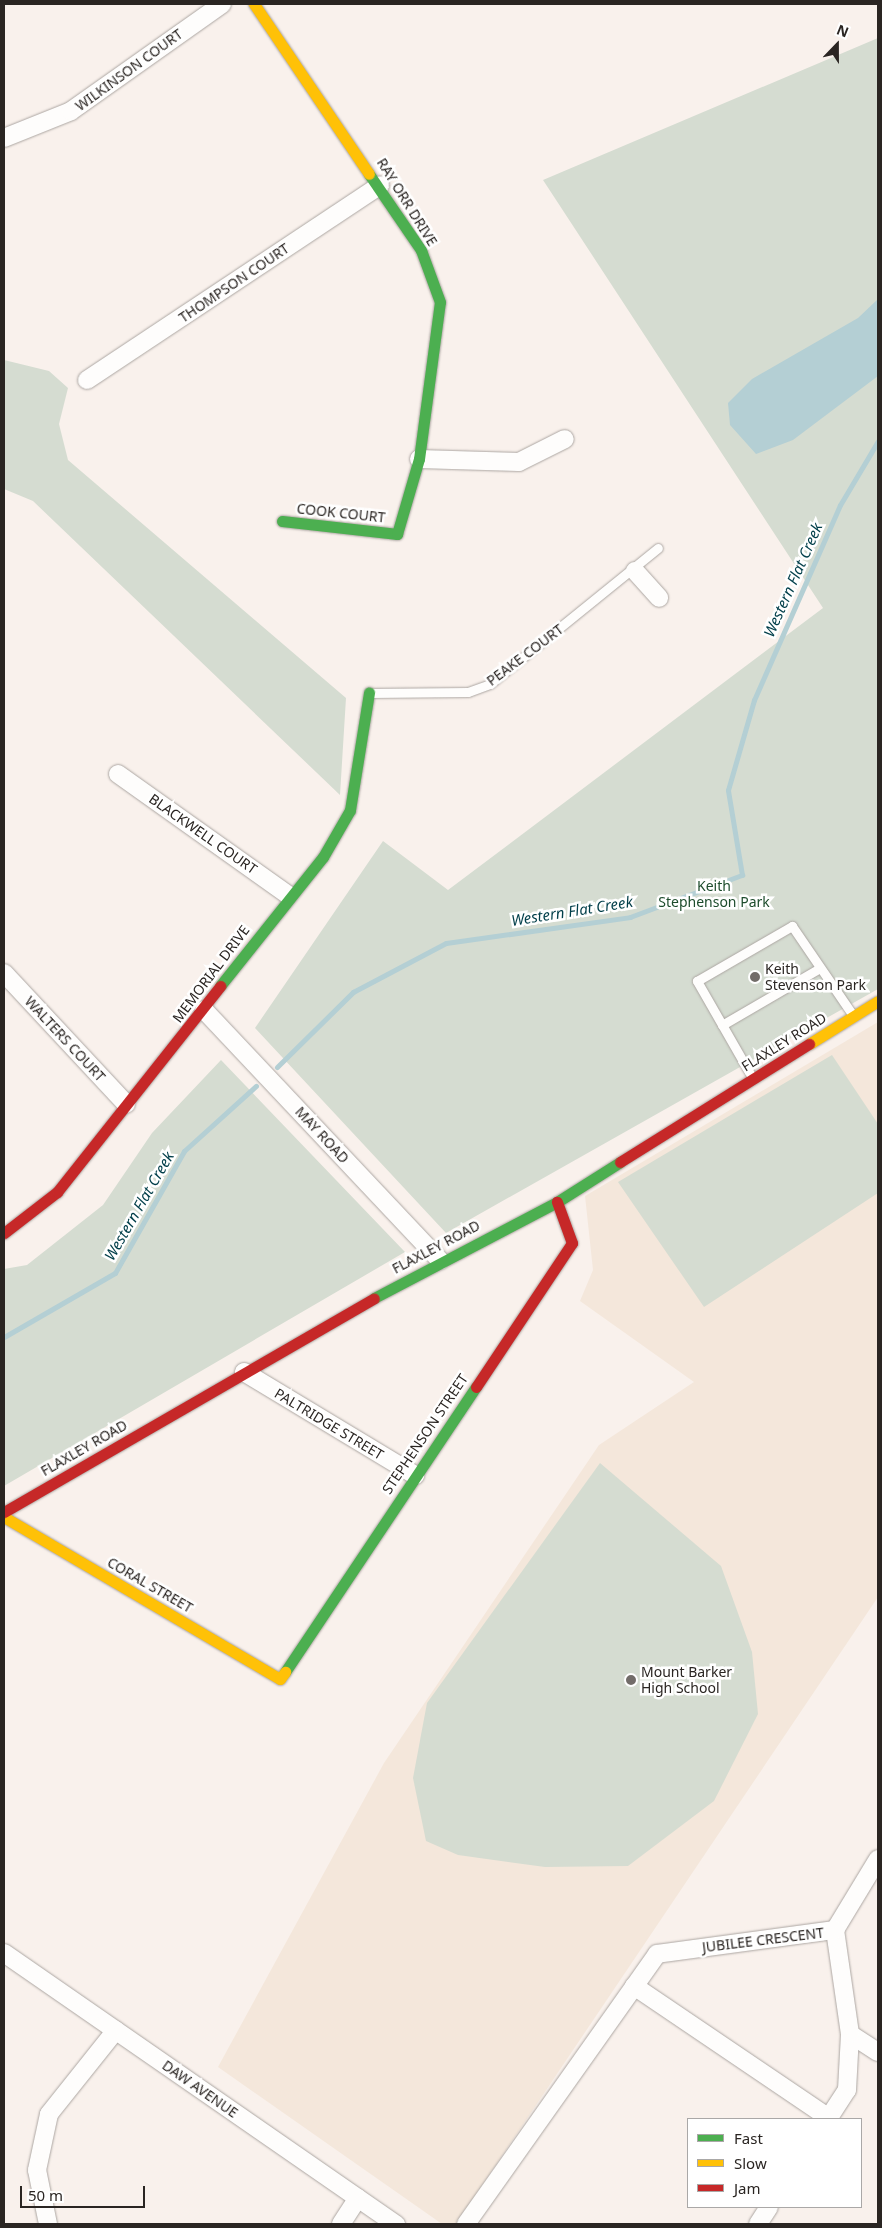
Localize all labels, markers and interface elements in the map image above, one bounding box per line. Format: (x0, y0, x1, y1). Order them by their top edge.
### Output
north arrow (812, 20, 862, 70)
text: N (834, 20, 852, 42)
street label: WILKINSON COURT (72, 26, 186, 114)
street label: RAY ORR DRIVE (373, 155, 441, 249)
street label: THOMPSON COURT (176, 240, 292, 326)
street label: COOK COURT (296, 500, 386, 526)
water label: Western Flat Creek (760, 520, 826, 640)
street label: PEAKE COURT (483, 621, 567, 689)
street label: BLACKWELL COURT (146, 790, 260, 878)
park label: Keith Stephenson Park (658, 878, 770, 910)
water label: Western Flat Creek (510, 893, 634, 929)
street label: MEMORIAL DRIVE (169, 922, 253, 1026)
place label: Keith Stevenson Park (765, 961, 866, 994)
marker: Keith Stevenson Park (749, 971, 761, 983)
street label: WALTERS COURT (21, 993, 109, 1085)
street label: FLAXLEY ROAD (738, 1009, 830, 1075)
street label: MAY ROAD (292, 1103, 352, 1167)
water label: Western Flat Creek (101, 1148, 177, 1264)
street label: FLAXLEY ROAD (389, 1217, 483, 1277)
street label: STEPHENSON STREET (379, 1371, 471, 1497)
street label: PALTRIDGE STREET (271, 1385, 387, 1463)
street label: FLAXLEY ROAD (38, 1416, 130, 1480)
street label: CORAL STREET (104, 1554, 196, 1616)
place label: Mount Barker High School (641, 1664, 732, 1696)
marker: Mount Barker High School (625, 1674, 637, 1686)
street label: JUBILEE CRESCENT (701, 1924, 825, 1956)
street label: DAW AVENUE (159, 2057, 241, 2121)
legend (687, 2118, 862, 2208)
text: Fast (734, 2128, 763, 2148)
text: Slow (734, 2153, 767, 2173)
scale bar (22, 2176, 148, 2208)
text: Jam (734, 2178, 761, 2198)
text: 50 m (28, 2185, 63, 2205)

